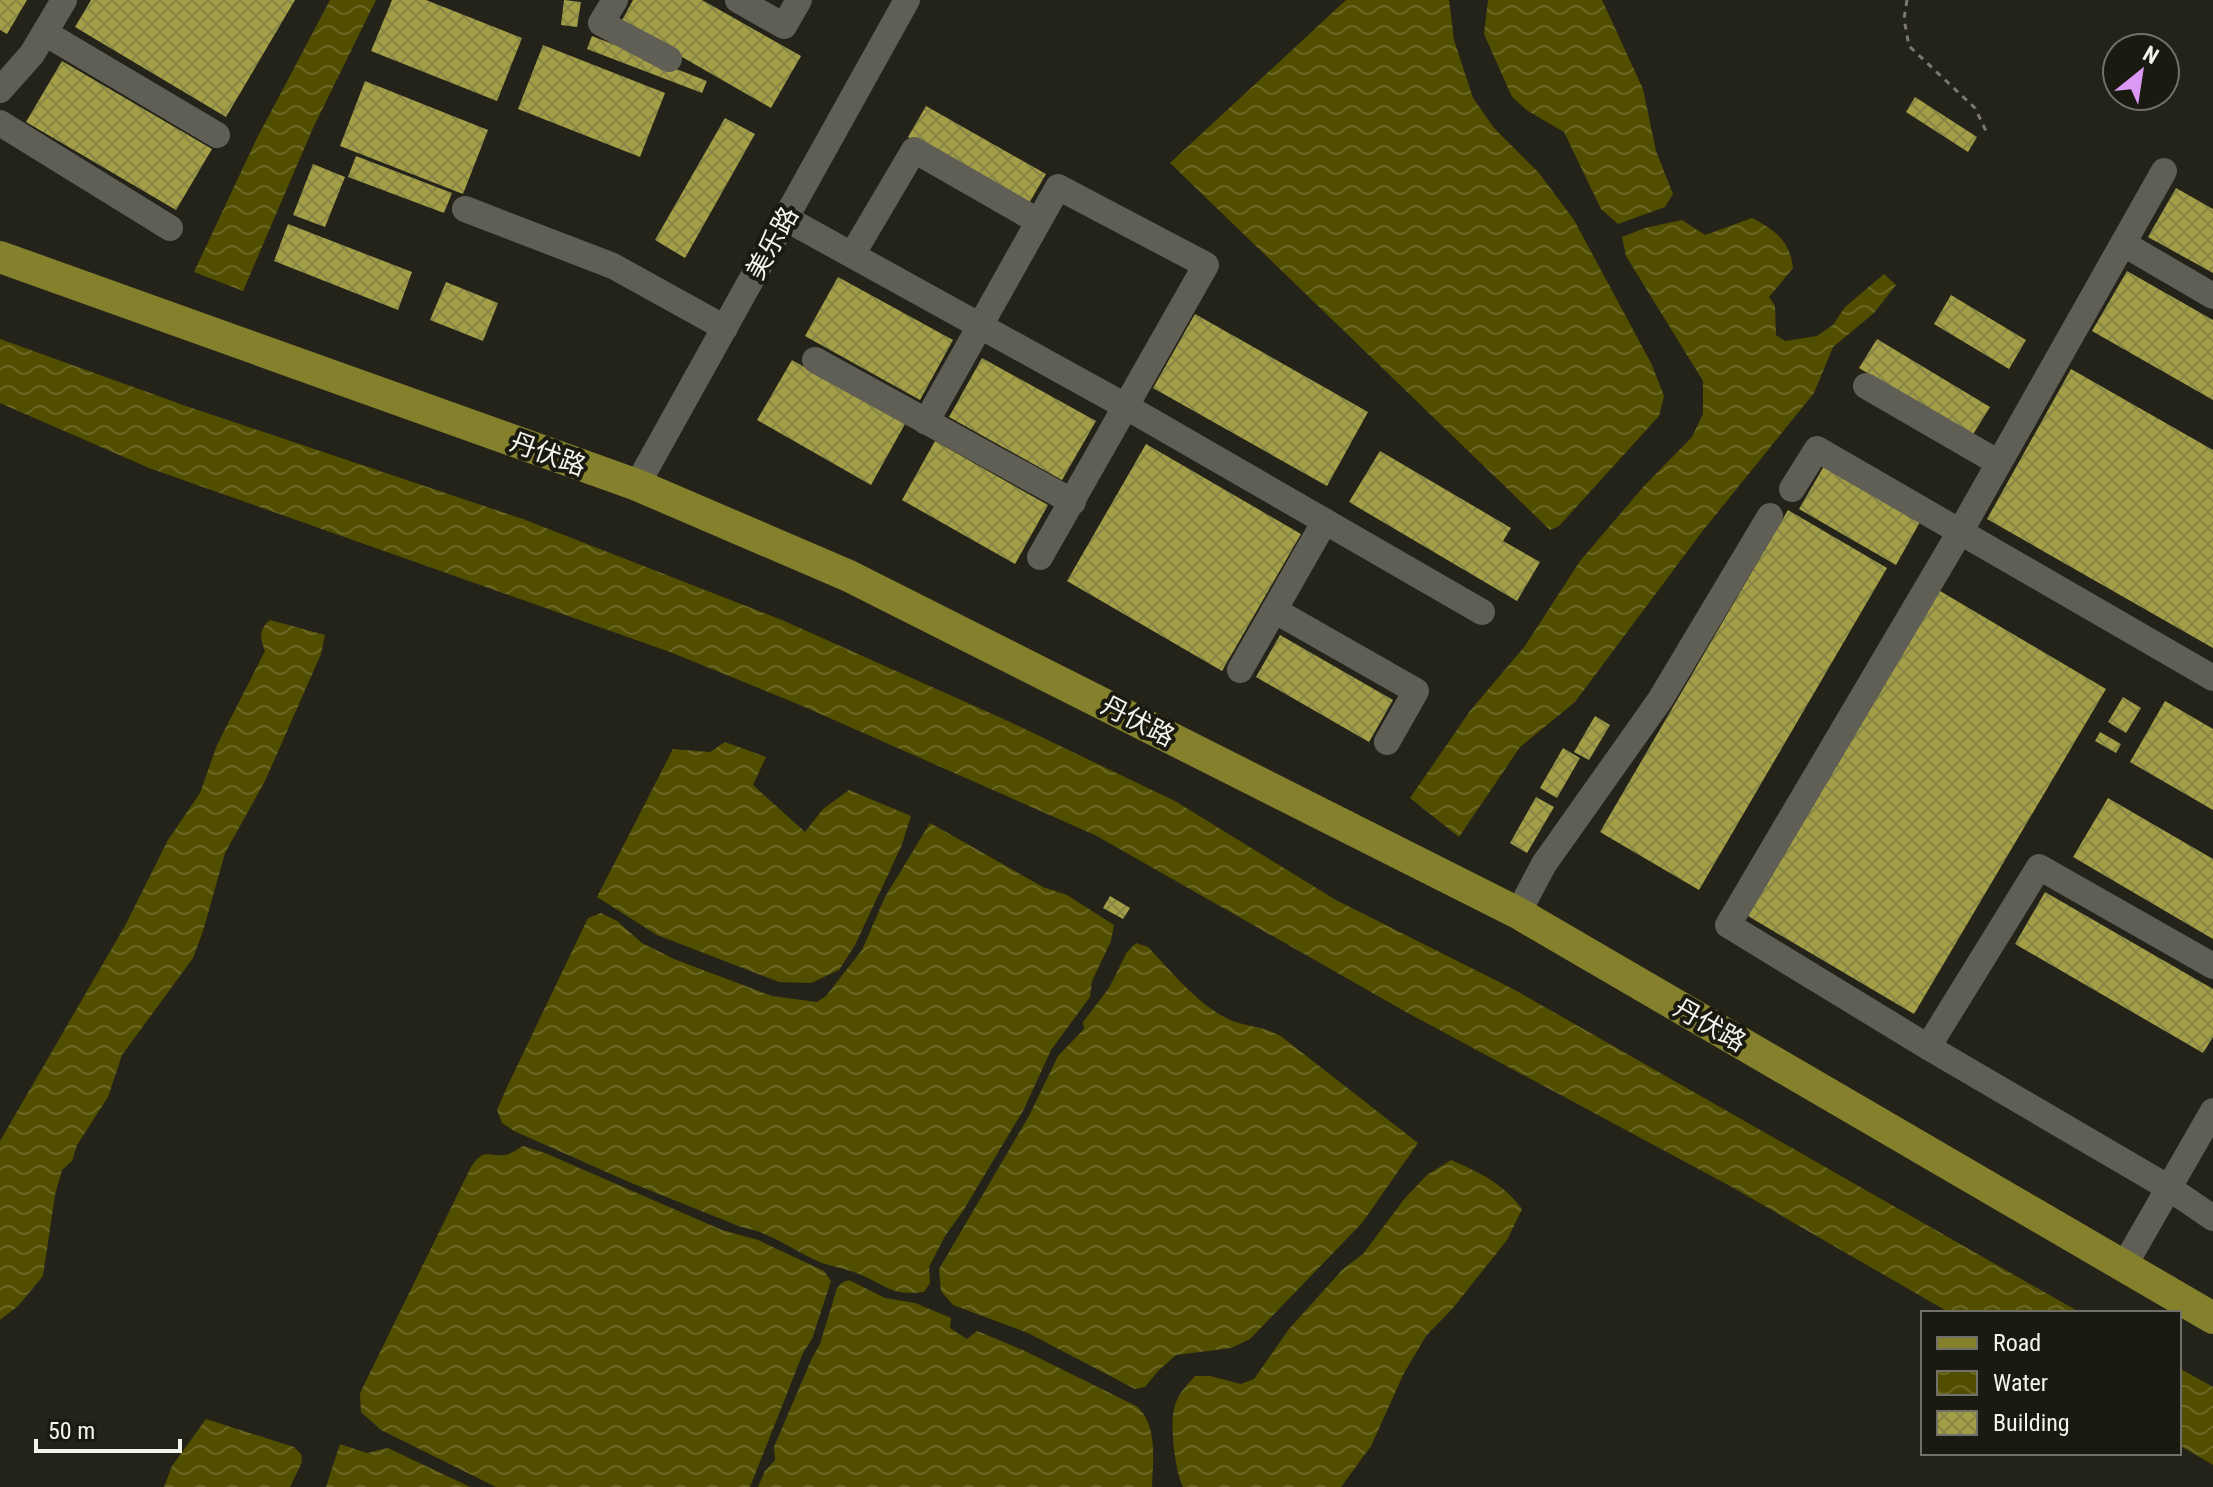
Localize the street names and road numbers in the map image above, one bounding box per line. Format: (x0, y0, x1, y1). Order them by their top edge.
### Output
street label: 美乐路 (740, 202, 804, 284)
street label: 丹伏路 (506, 427, 590, 481)
street label: 丹伏路 (1096, 690, 1180, 752)
street label: 丹伏路 (1669, 993, 1751, 1057)

